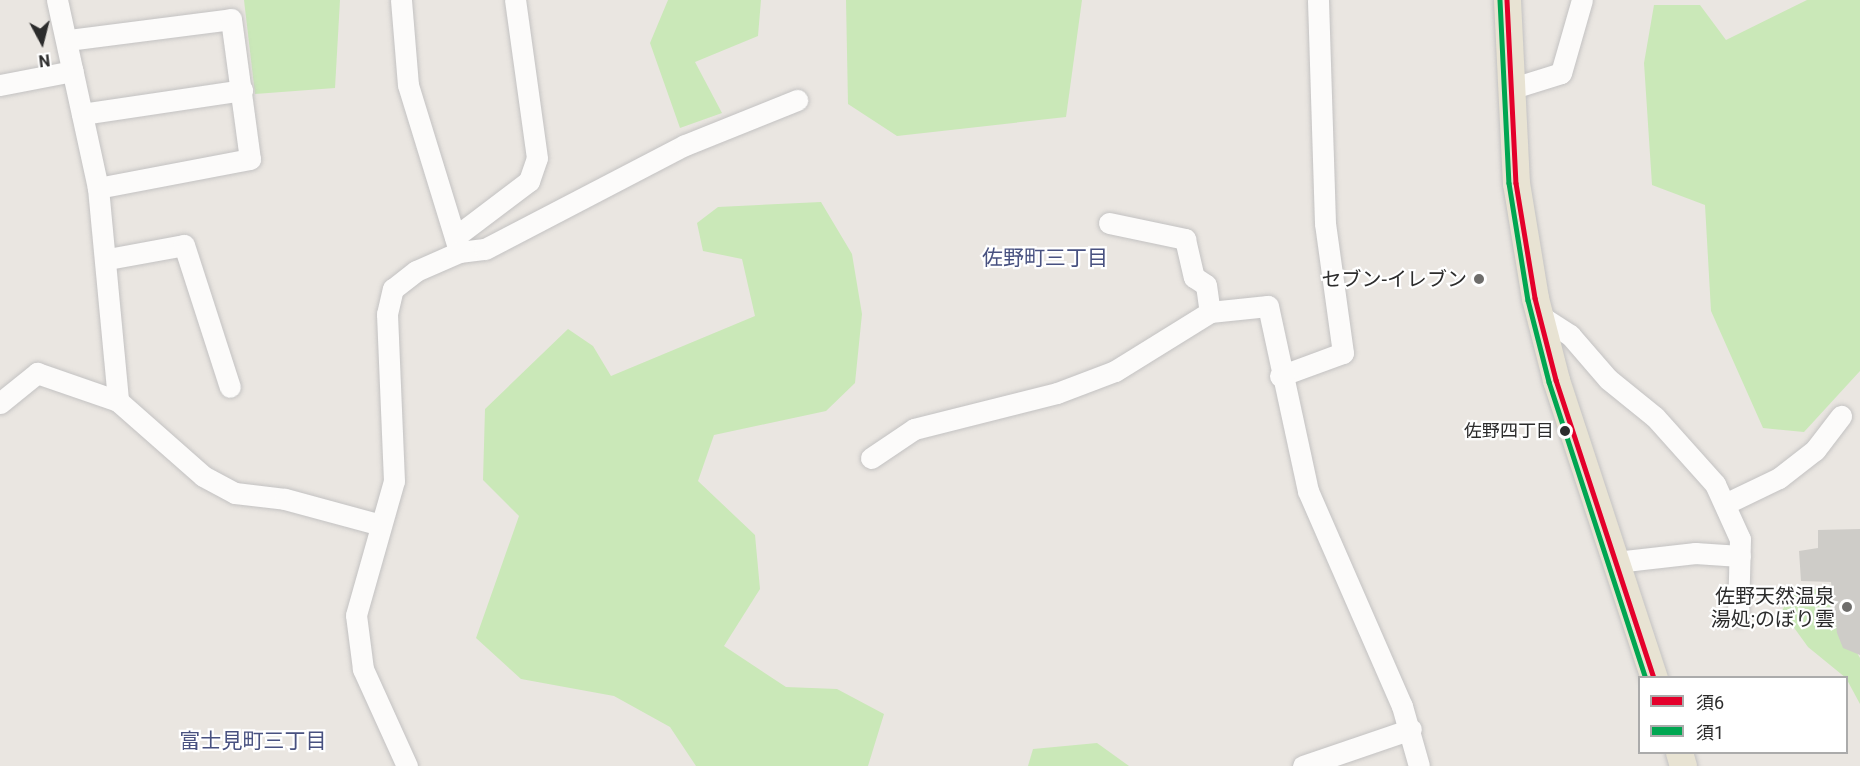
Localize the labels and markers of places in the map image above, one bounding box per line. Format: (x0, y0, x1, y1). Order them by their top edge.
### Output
place label: セブン-イレブン (1321, 267, 1467, 291)
marker: セブン-イレブン (1472, 272, 1486, 286)
place label: 佐野四丁目 (1464, 420, 1554, 442)
marker: 佐野四丁目 (1559, 425, 1571, 437)
place label: 佐野天然温泉 湯処;のぼり雲 (1711, 584, 1835, 631)
marker: 佐野天然温泉 湯処;のぼり雲 (1840, 600, 1854, 614)

